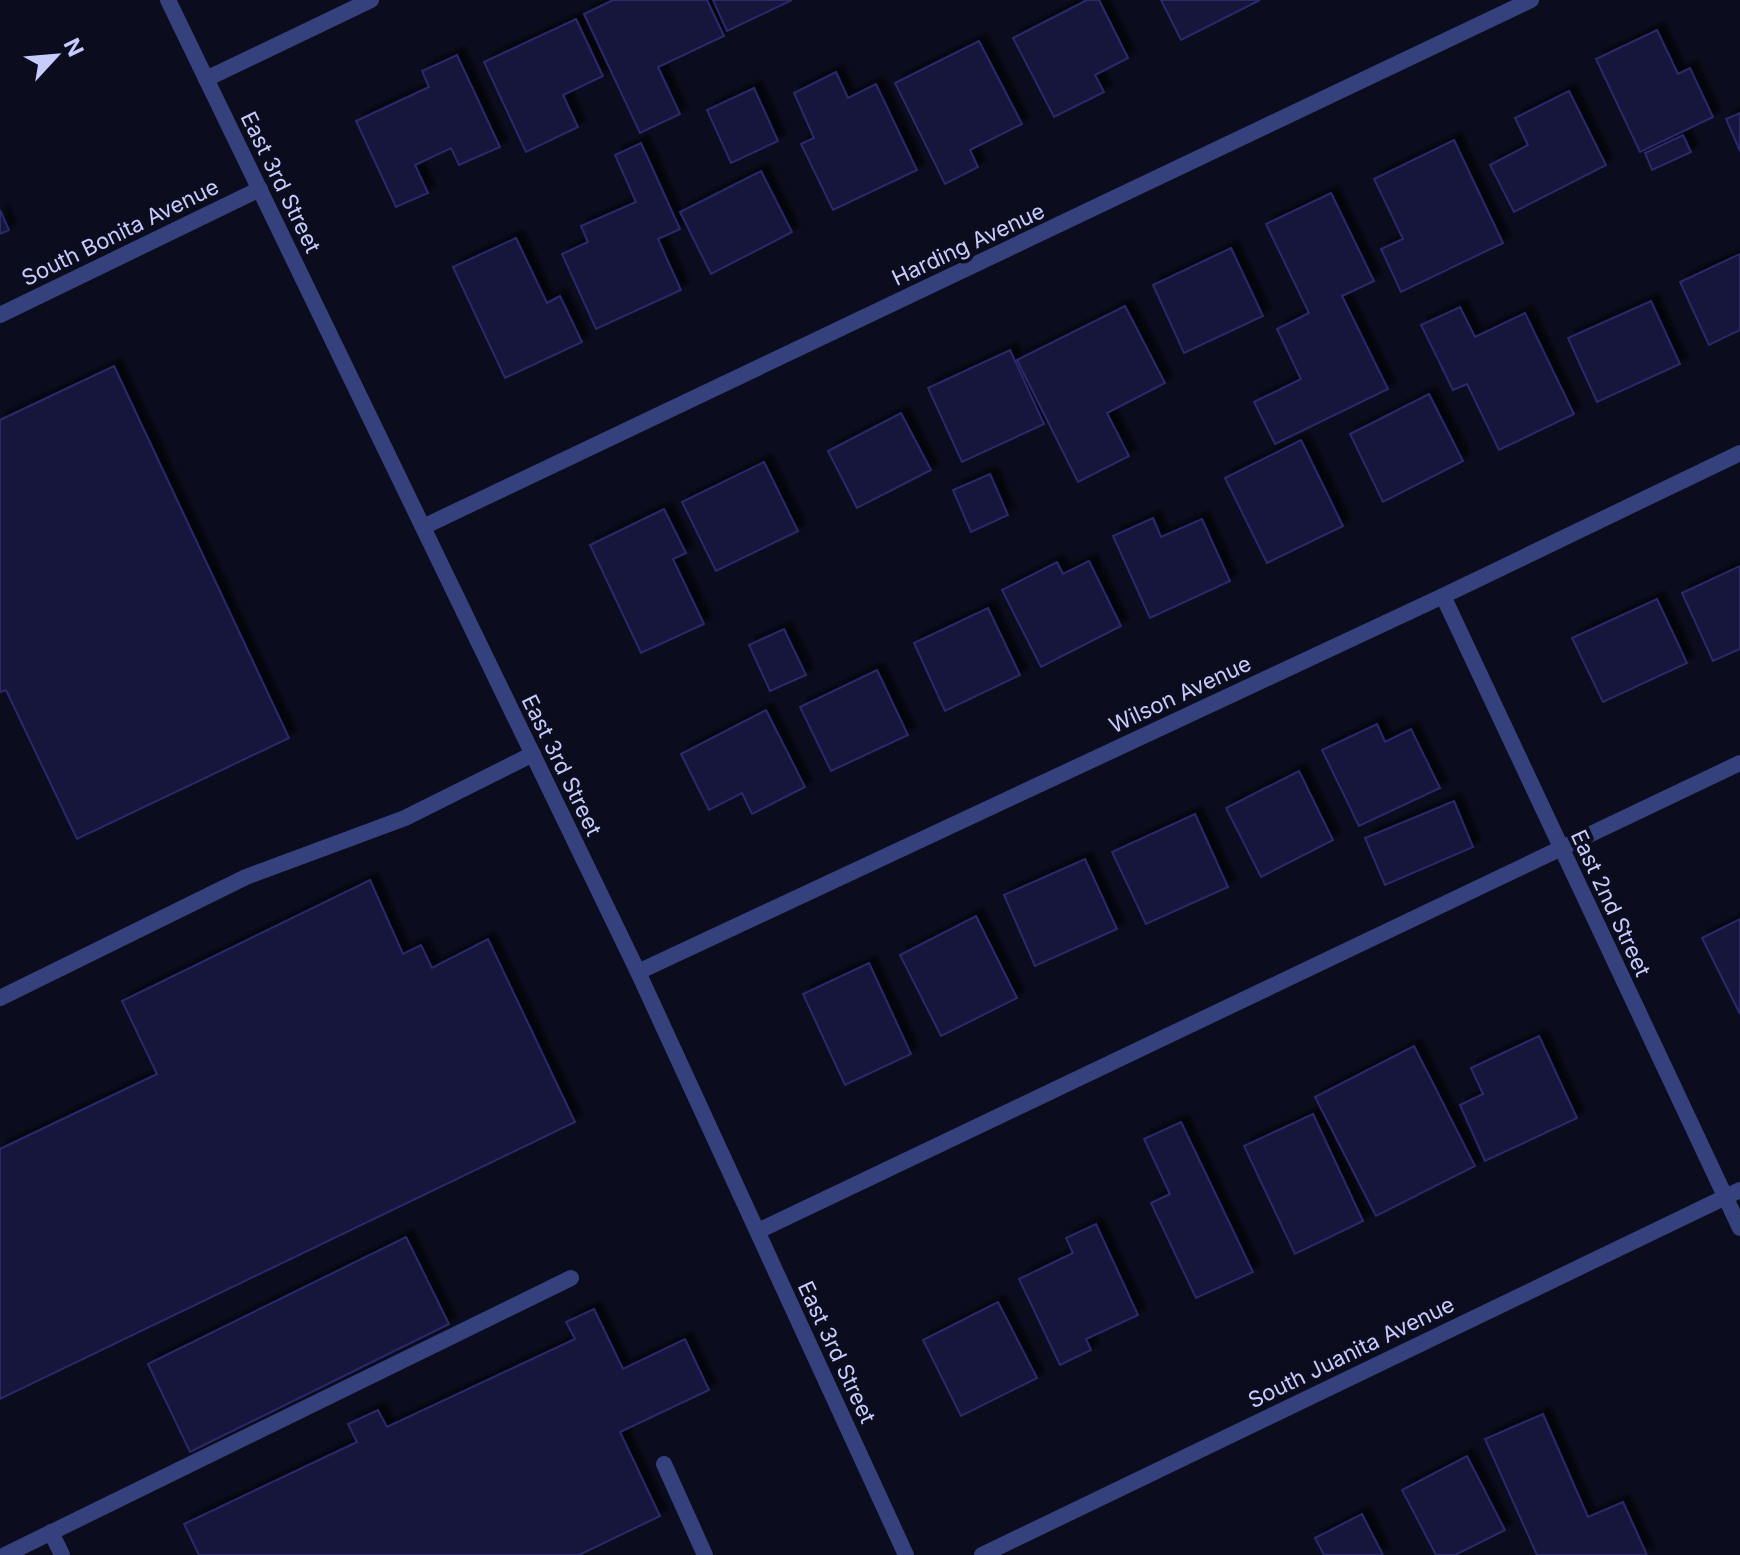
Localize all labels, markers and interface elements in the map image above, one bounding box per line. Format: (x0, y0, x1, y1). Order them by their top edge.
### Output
north arrow (16, 16, 96, 96)
text: N (59, 34, 89, 60)
street label: East 3rd Street (236, 107, 326, 257)
street label: South Bonita Avenue (17, 173, 223, 291)
street label: Harding Avenue (888, 197, 1048, 291)
street label: Wilson Avenue (1105, 650, 1255, 738)
street label: East 3rd Street (517, 690, 607, 840)
street label: East 2nd Street (1566, 826, 1656, 980)
street label: East 3rd Street (793, 1277, 881, 1427)
street label: South Juanita Avenue (1244, 1291, 1458, 1413)

